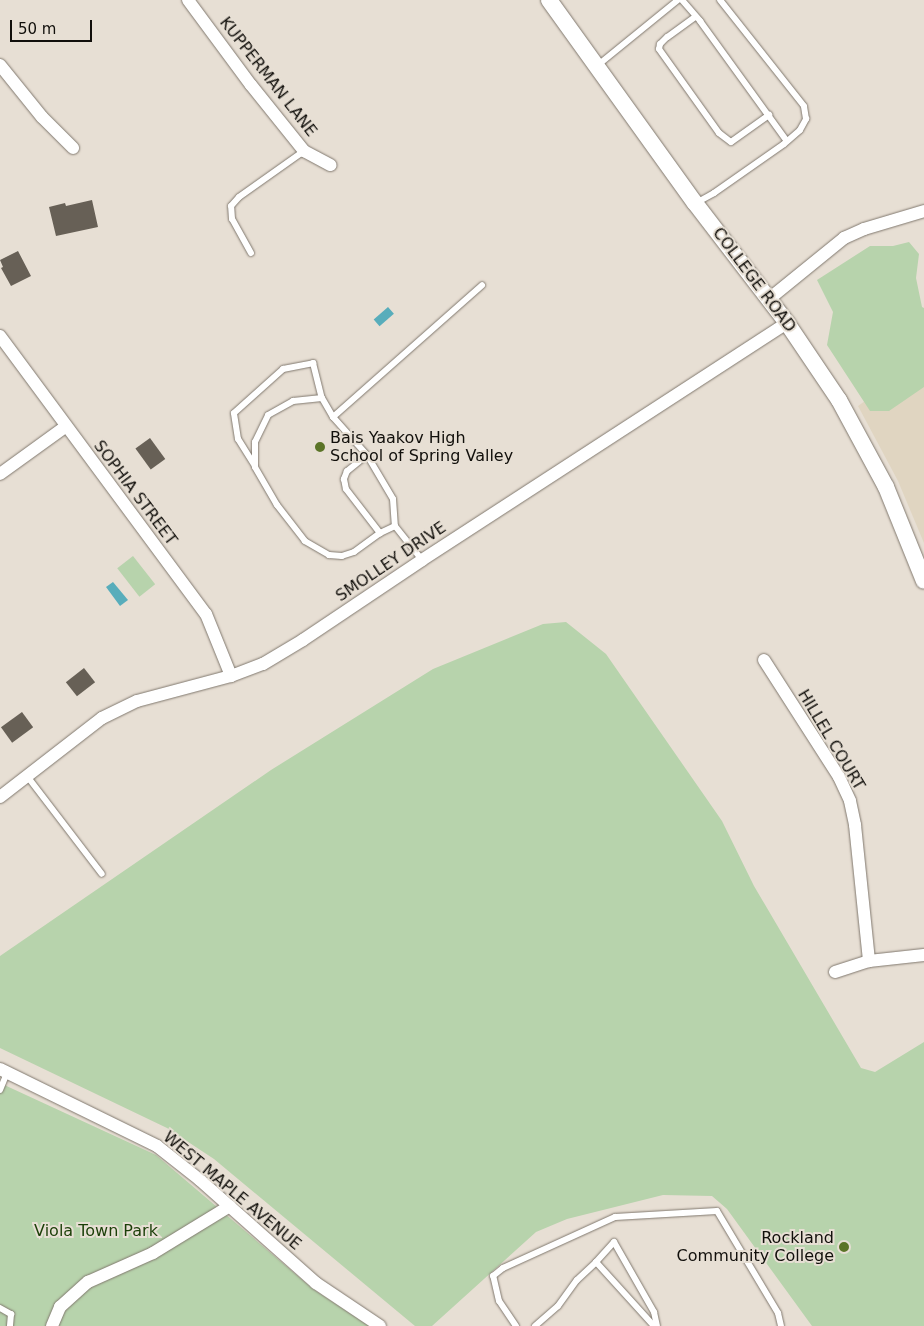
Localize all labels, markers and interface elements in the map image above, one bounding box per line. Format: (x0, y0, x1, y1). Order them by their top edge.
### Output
scale bar (12, 10, 95, 42)
street label: KUPPERMAN LANE (215, 13, 321, 141)
text: 50 m (18, 20, 56, 38)
street label: COLLEGE ROAD (708, 224, 800, 336)
place label: Bais Yaakov High School of Spring Valley (330, 428, 513, 466)
street label: SOPHIA STREET (89, 437, 181, 549)
marker: Bais Yaakov High School of Spring Valley (314, 441, 326, 453)
street label: SMOLLEY DRIVE (332, 518, 450, 606)
street label: HILLEL COURT (793, 686, 869, 794)
street label: WEST MAPLE AVENUE (159, 1128, 305, 1254)
park label: Viola Town Park (34, 1221, 158, 1241)
place label: Rockland Community College (677, 1228, 834, 1266)
marker: Rockland Community College (838, 1241, 850, 1253)

